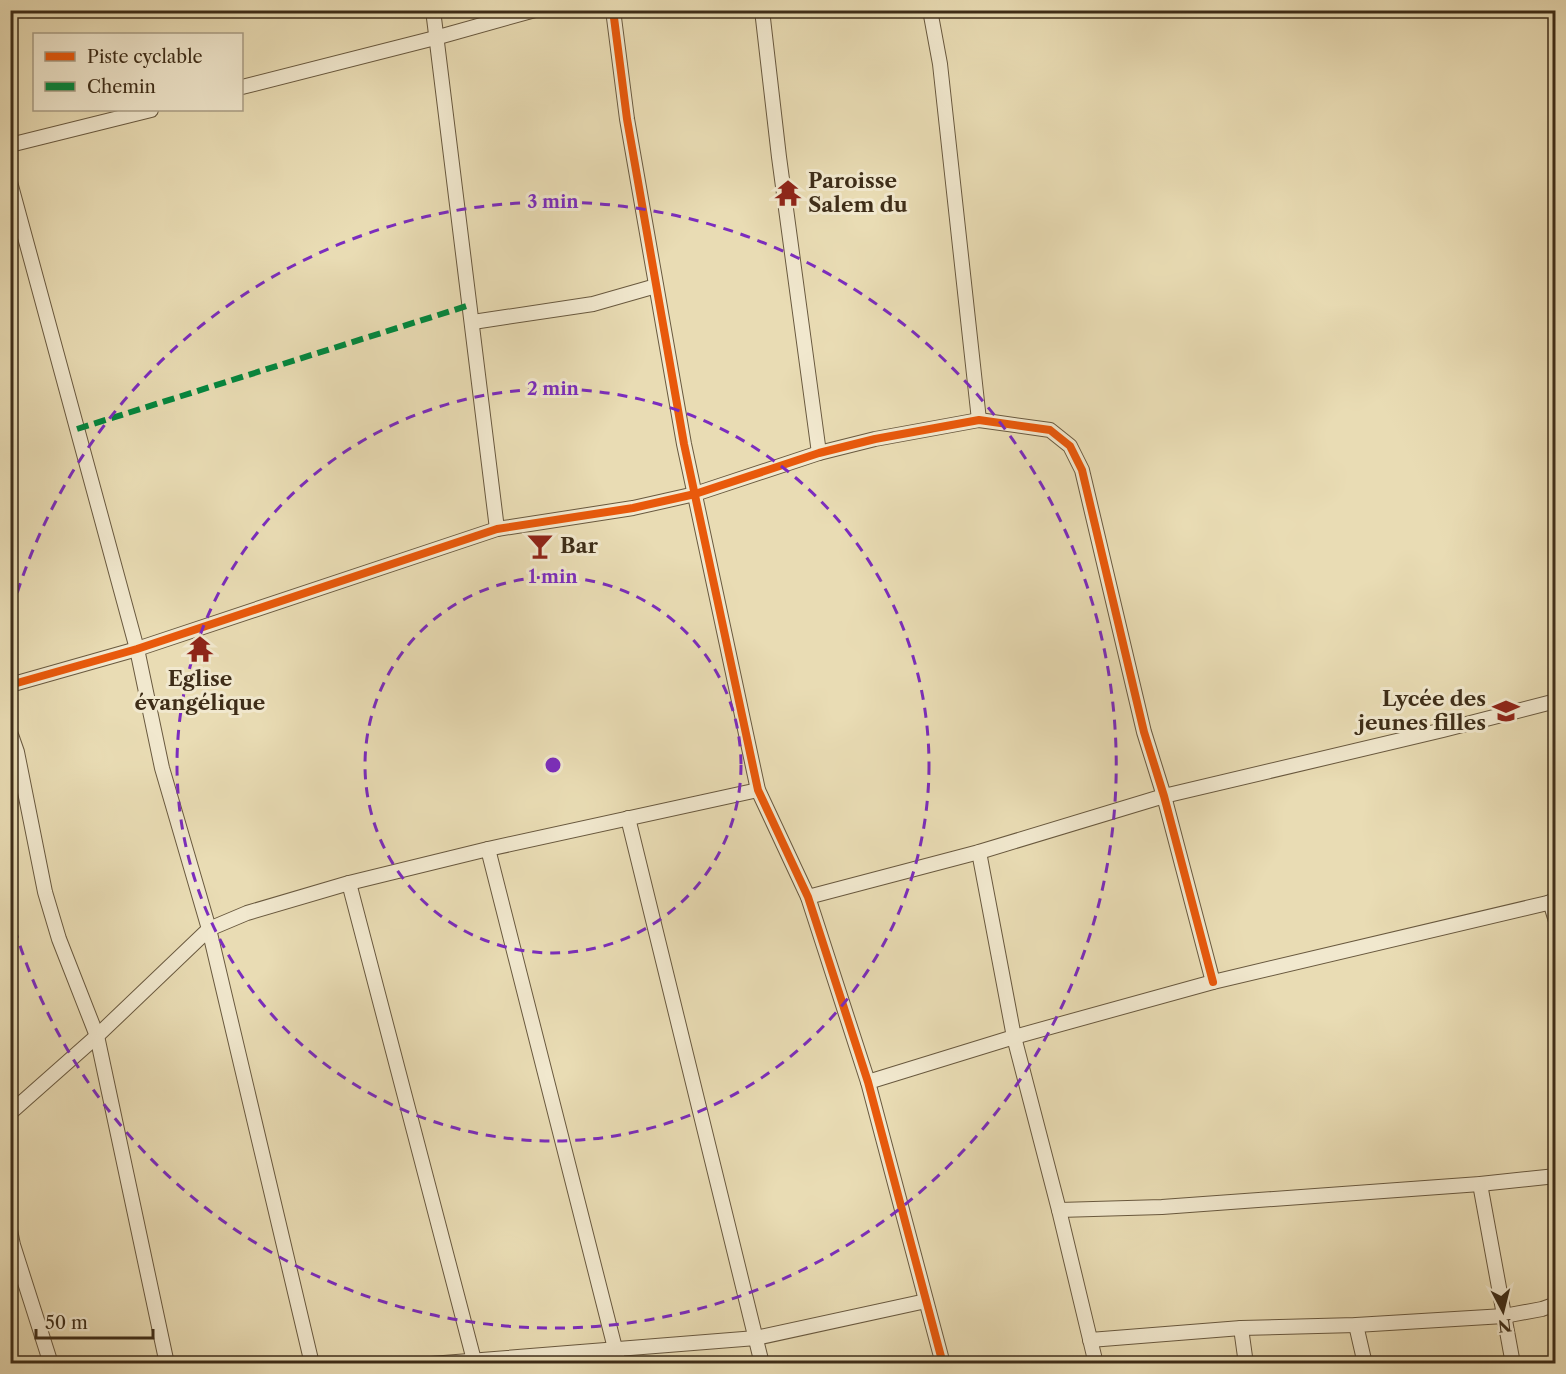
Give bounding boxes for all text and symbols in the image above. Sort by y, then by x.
legend [33,33,243,111]
text: Piste cyclable [87,46,203,68]
text: Chemin [87,76,156,98]
place label: Paroisse Salem du [808,168,908,217]
temple icon: Paroisse Salem du [773,178,803,208]
text: 3 min [527,191,579,213]
text: 2 min [527,378,580,400]
bar icon: Bar [525,531,555,561]
place label: Bar [560,533,599,558]
text: 1 min [528,566,578,588]
temple icon: Eglise évangélique [185,634,215,664]
place label: Eglise évangélique [135,666,265,715]
place label: Lycée des jeunes filles [1354,686,1486,735]
school or university icon: Lycée des jeunes filles [1491,696,1521,726]
centre of rings [543,755,563,775]
north arrow [1473,1281,1533,1341]
scale bar [36,1302,153,1340]
text: 50 m [45,1312,88,1334]
text: N [1497,1315,1513,1337]

